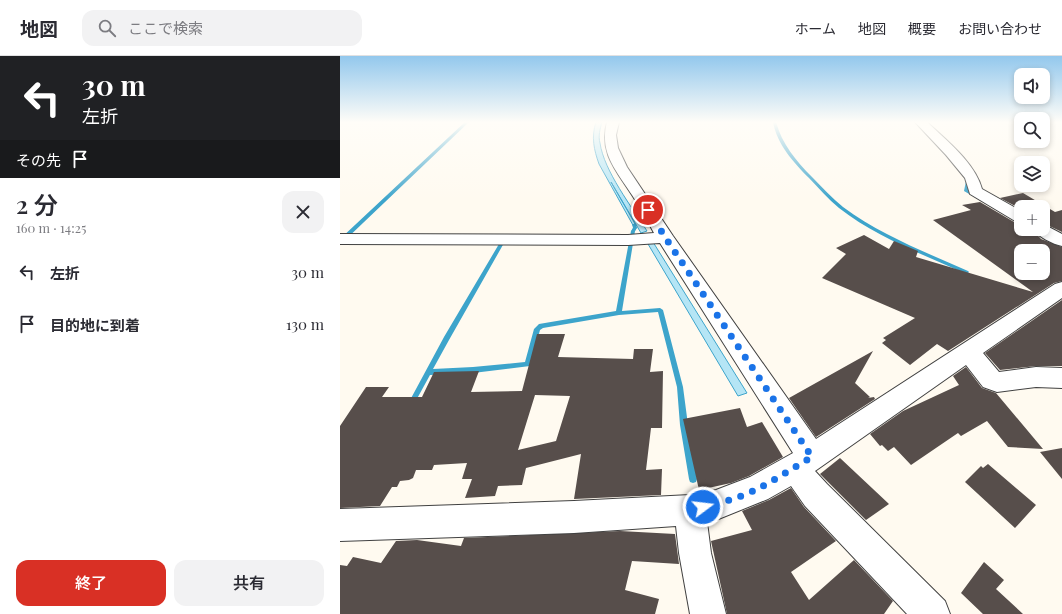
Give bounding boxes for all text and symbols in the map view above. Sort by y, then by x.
search box [82,10,362,46]
text: 地図 [20,15,58,41]
icon: search [96,17,118,39]
text: ここで検索 [128,18,203,38]
text: ホーム [794,19,836,38]
text: 地図 [858,19,886,38]
text: 概要 [908,19,936,38]
text: お問い合わせ [958,19,1042,38]
text: 30 m [82,66,146,103]
map controls [1014,68,1050,280]
button: sound [1014,68,1050,104]
icon: left [16,72,68,124]
text: 左折 [82,104,118,128]
button: search [1014,112,1050,148]
icon: arrive [69,148,91,170]
text: その先 [16,150,61,170]
button: layers [1014,156,1050,192]
text: 2 分 [16,188,58,220]
button: close [282,191,324,233]
pin [631,193,665,227]
icon: arrive [637,199,659,221]
button: + [1014,200,1050,236]
text: 160 m · 14:25 [16,219,86,236]
button: − [1014,244,1050,280]
icon: left [16,261,38,283]
text: 30 m [291,262,324,282]
text: 左折 [50,263,80,283]
icon: arrive [16,313,38,335]
text: 130 m [286,314,324,334]
text: 目的地に到着 [50,315,140,335]
position arrow [682,486,724,528]
button: 終了 [16,560,166,606]
button: 共有 [174,560,324,606]

